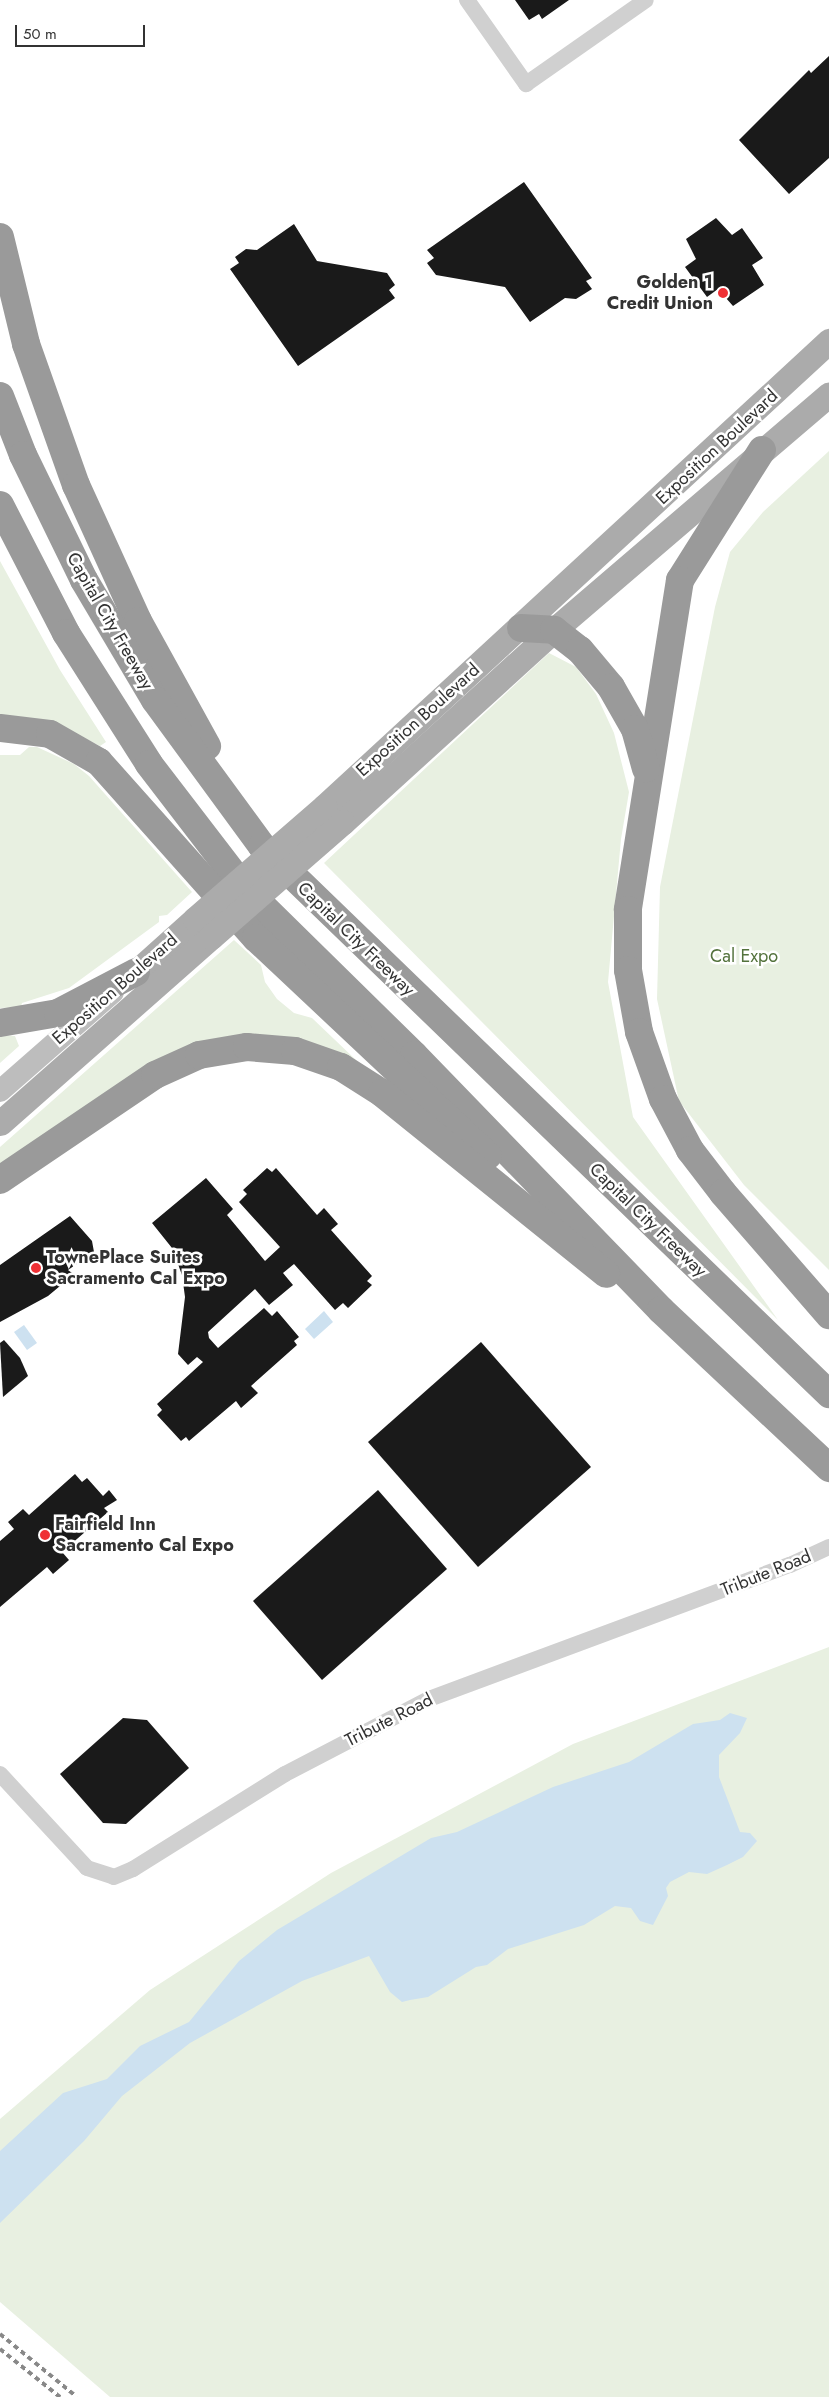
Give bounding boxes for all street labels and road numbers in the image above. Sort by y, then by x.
street label: Exposition Boulevard [652,385,782,509]
street label: Capital City Freeway [62,549,158,693]
street label: Exposition Boulevard [352,659,484,781]
street label: Capital City Freeway [293,878,419,1000]
street label: Exposition Boulevard [48,929,182,1049]
street label: Capital City Freeway [585,1159,711,1281]
street label: Tribute Road [718,1545,814,1601]
street label: Tribute Road [342,1689,436,1751]

